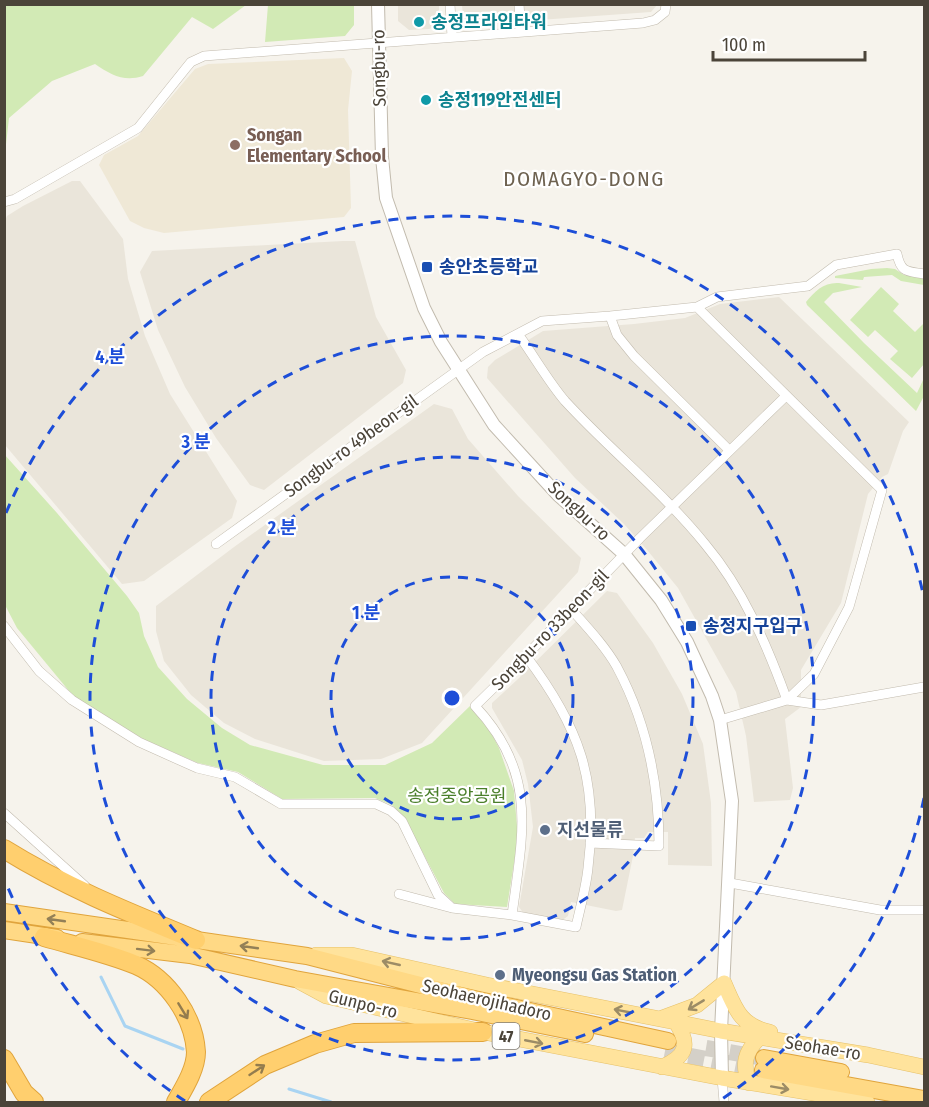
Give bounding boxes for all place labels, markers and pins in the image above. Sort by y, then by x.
place label: 송정프라임타워 [431,11,547,33]
marker: 송정프라임타워 [412,15,426,29]
place label: 송정119안전센터 [438,89,562,111]
marker: 송정119안전센터 [419,93,433,107]
place label: Songan Elementary School [247,124,386,167]
marker: Songan Elementary School [228,138,242,152]
place label: 송안초등학교 [439,256,538,278]
marker: 송안초등학교 [420,260,434,274]
place label: 송정지구입구 [703,615,802,637]
marker: 송정지구입구 [684,619,698,633]
centre of rings [442,688,462,708]
place label: 지선물류 [557,819,623,841]
marker: 지선물류 [538,823,552,837]
place label: Myeongsu Gas Station [512,964,677,986]
marker: Myeongsu Gas Station [493,968,507,982]

